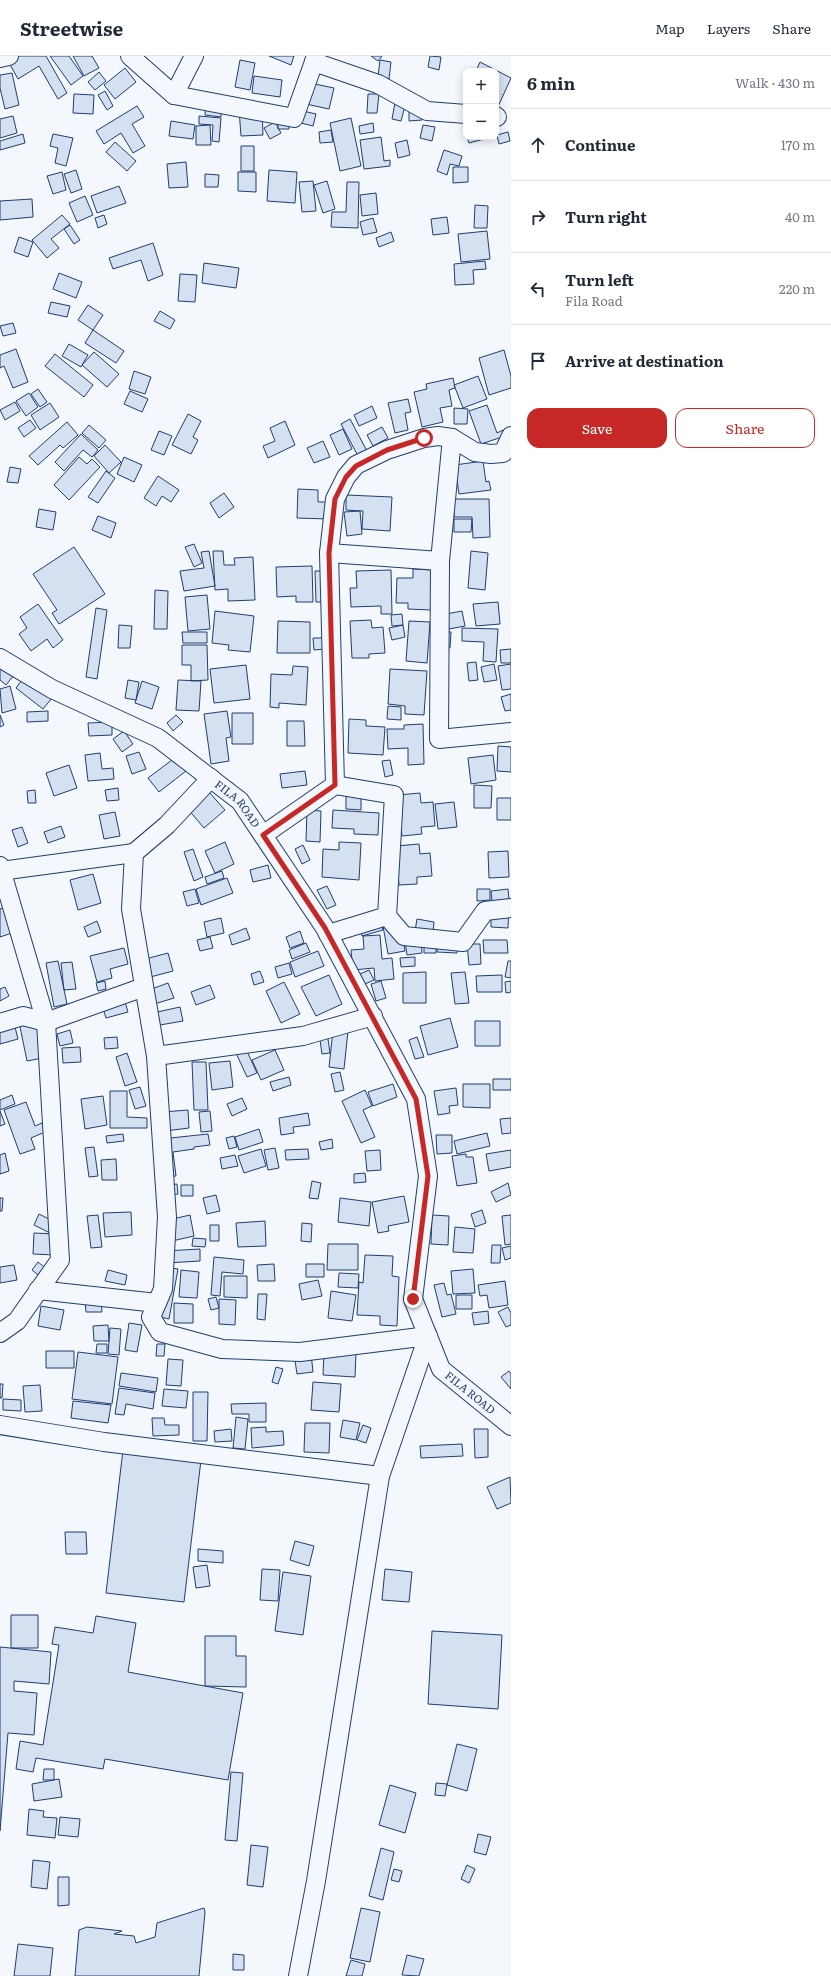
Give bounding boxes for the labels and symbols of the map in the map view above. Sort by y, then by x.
route start [415,429,433,447]
street label: FILA ROAD [212,776,264,830]
route end [404,1290,422,1308]
street label: FILA ROAD [442,1367,499,1417]

